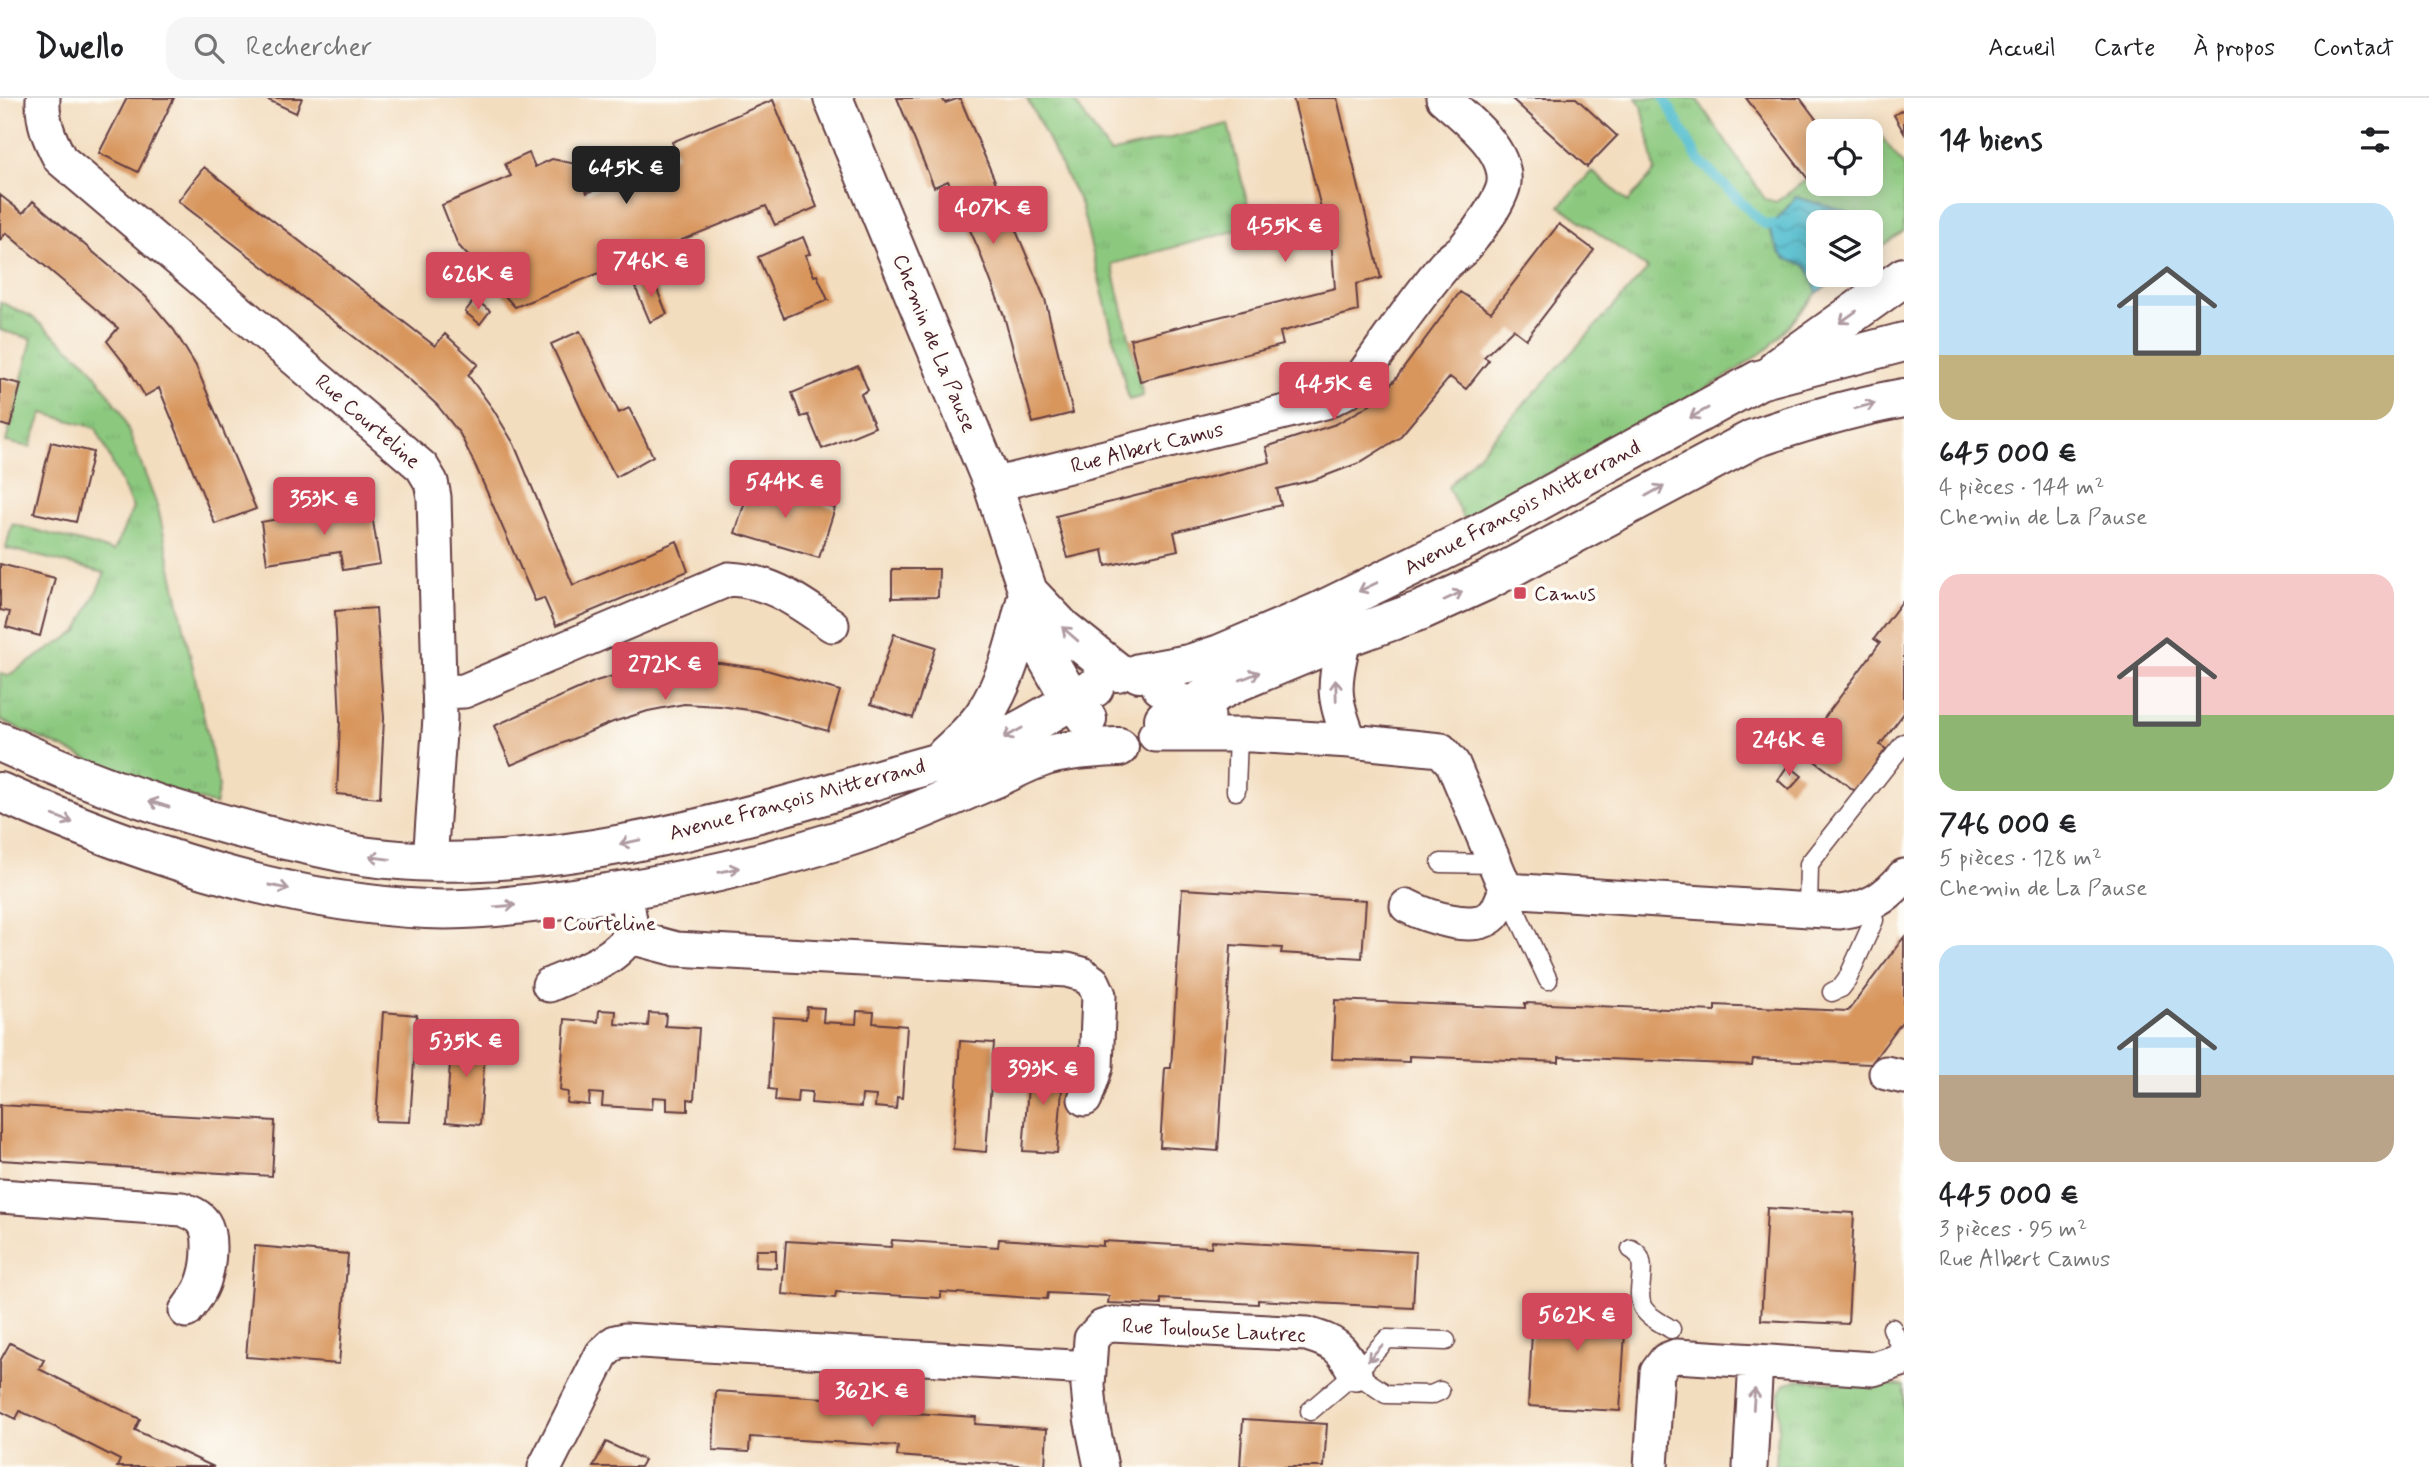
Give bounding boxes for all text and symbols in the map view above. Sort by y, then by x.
search box [166,17,656,80]
text: Dwello [35,26,124,70]
icon: search [190,29,228,67]
text: Rechercher [246,31,372,65]
text: Accueil [1988,33,2056,64]
text: Carte [2094,33,2155,64]
text: À propos [2193,33,2275,64]
text: Contact [2313,33,2394,64]
map controls [1806,119,1883,287]
button: locate [1806,119,1883,196]
text: 14 biens [1939,121,2043,160]
icon: filters [2356,121,2394,159]
pin: 645K € [569,146,683,206]
text: 645K € [588,154,664,184]
pin: 407K € [936,186,1050,246]
text: 407K € [955,194,1031,224]
pin: 455K € [1228,204,1342,264]
button: layers [1806,210,1883,287]
text: 455K € [1247,212,1323,242]
pin: 746K € [594,240,708,299]
text: 746K € [613,247,689,277]
icon: home [2104,248,2230,374]
street label: Chemin de La Pause [885,250,983,437]
pin: 626K € [421,252,535,312]
text: 626K € [442,260,514,290]
one-way arrow [1839,310,1858,324]
pin: 445K € [1277,362,1391,422]
street label: Rue Courteline [309,368,426,475]
text: 445K € [1295,370,1373,400]
one-way arrow [1853,398,1875,411]
one-way arrow [1689,407,1710,420]
street label: Rue Albert Camus [1068,415,1227,480]
street label: Avenue François Mitterrand [1399,434,1646,582]
text: 645 000 € [1939,434,2077,473]
pin: 544K € [728,460,842,520]
text: 544K € [746,468,824,498]
text: 4 pièces · 144 m² [1939,473,2104,503]
pin: 353K € [267,478,381,537]
one-way arrow [1644,484,1665,497]
text: 353K € [289,485,359,515]
text: Chemin de La Pause [1939,503,2147,533]
place label: Camus [1534,580,1596,608]
one-way arrow [1358,581,1379,595]
marker: Camus [1512,585,1528,601]
one-way arrow [1442,589,1463,602]
icon: home [2104,619,2230,745]
one-way arrow [1061,626,1079,642]
pin: 272K € [608,642,722,702]
text: 272K € [628,650,702,680]
one-way arrow [1239,669,1260,682]
one-way arrow [1329,679,1342,702]
pin: 246K € [1732,718,1846,778]
text: 246K € [1752,726,1826,756]
one-way arrow [1003,727,1024,740]
street label: Avenue François Mitterrand [666,752,928,848]
one-way arrow [148,797,170,810]
text: 746 000 € [1939,805,2077,844]
one-way arrow [51,814,73,827]
one-way arrow [619,835,642,849]
text: 5 pièces · 128 m² [1939,844,2102,874]
one-way arrow [369,851,391,864]
one-way arrow [717,863,740,876]
text: Chemin de La Pause [1939,874,2147,904]
one-way arrow [267,881,290,895]
one-way arrow [493,899,516,912]
place label: Courteline [563,910,656,938]
marker: Courteline [541,915,557,931]
icon: home [2104,990,2230,1116]
pin: 535K € [409,1020,523,1079]
text: 535K € [429,1027,503,1057]
pin: 393K € [986,1048,1100,1107]
text: 393K € [1007,1055,1079,1085]
text: 445 000 € [1939,1176,2079,1215]
text: 3 pièces · 95 m² [1939,1215,2087,1245]
text: Rue Albert Camus [1939,1245,2110,1275]
pin: 562K € [1520,1294,1634,1353]
text: 562K € [1538,1301,1616,1331]
street label: Rue Toulouse Lautrec [1121,1312,1307,1350]
one-way arrow [1366,1344,1383,1361]
pin: 362K € [815,1370,929,1429]
text: 362K € [835,1377,909,1407]
one-way arrow [1748,1388,1761,1411]

